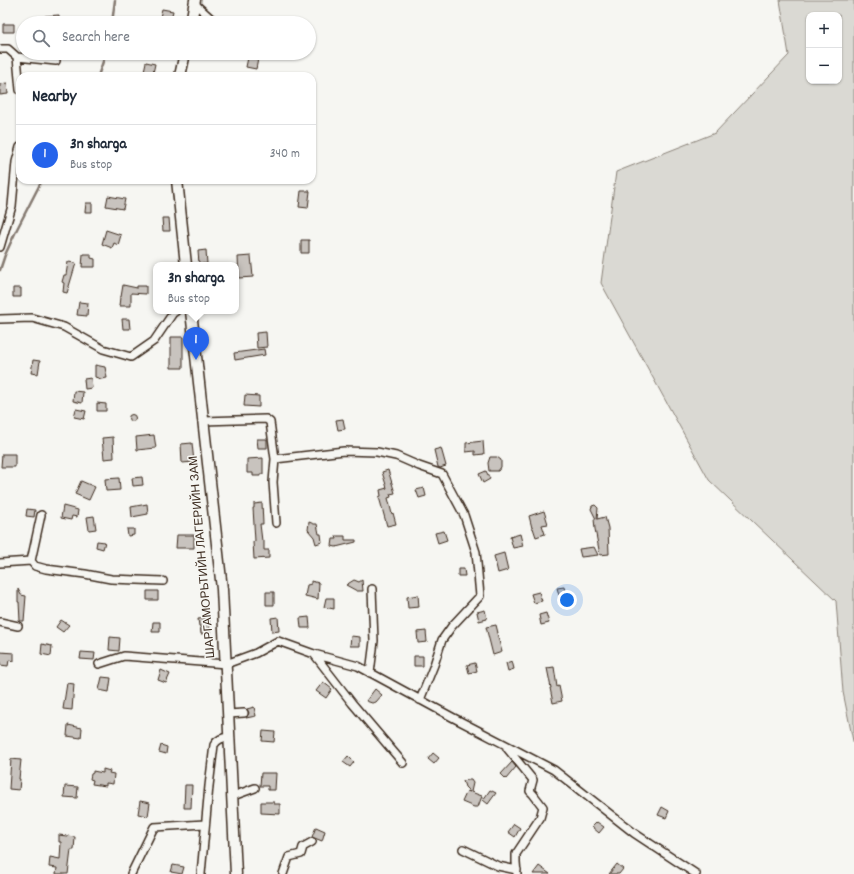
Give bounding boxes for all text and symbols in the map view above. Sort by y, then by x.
map controls [806,12,842,84]
button: + [806,12,842,48]
search box [16,16,316,60]
icon: search [30,27,52,49]
text: Search here [62,27,130,49]
button: − [806,48,842,84]
text: Nearby [32,86,76,110]
text: 3n sharga [70,134,126,156]
text: 1 [44,145,46,164]
text: 340 m [270,145,300,164]
text: Bus stop [70,156,112,175]
popup [153,262,239,314]
text: 3n sharga [168,268,224,290]
text: Bus stop [168,290,210,309]
pin: 1 [183,327,209,360]
street label: ШАРГАМОРЬТИЙН ЛАГЕРИЙН ЗАМ [185,455,220,659]
your location [557,590,577,610]

